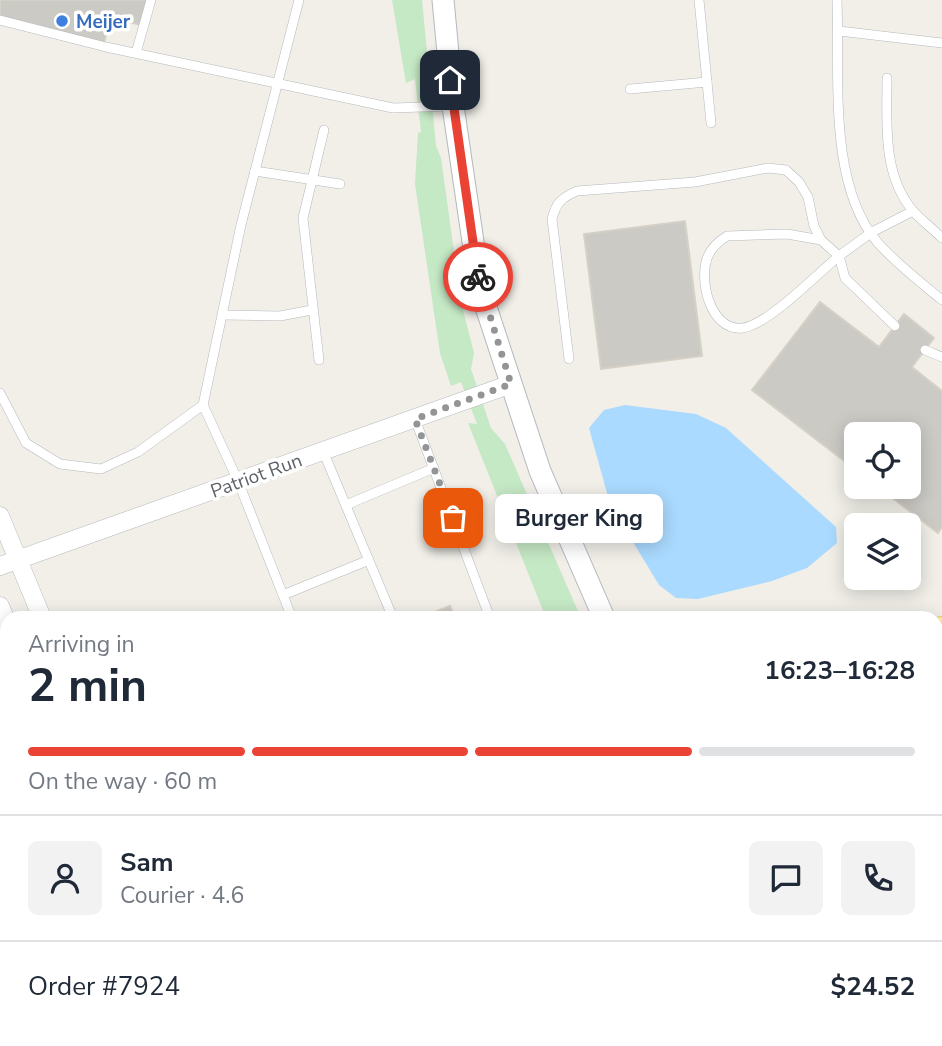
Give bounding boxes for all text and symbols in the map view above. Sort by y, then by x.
place label: Meijer [76,9,131,35]
marker: Meijer [54,13,70,29]
pin [420,50,480,110]
icon: home [431,61,469,99]
courier [443,242,513,312]
icon: bike [459,258,497,296]
map controls [844,422,921,590]
button: locate [844,422,921,499]
street label: Patriot Run [207,447,306,505]
pin [423,488,483,548]
callout: Burger King [495,494,663,542]
icon: bag [434,499,472,537]
text: Burger King [515,503,643,534]
button: layers [844,513,921,590]
text: Arriving in [28,629,135,660]
text: 16:23–16:28 [764,653,915,688]
text: 2 min [28,654,147,717]
text: On the way · 60 m [28,766,217,797]
button: person [28,841,102,915]
button: chat [749,841,823,915]
button: phone [841,841,915,915]
text: Sam [120,845,173,880]
text: Courier · 4.6 [120,880,244,911]
text: Order #7924 [28,969,180,1004]
text: $24.52 [831,969,915,1004]

